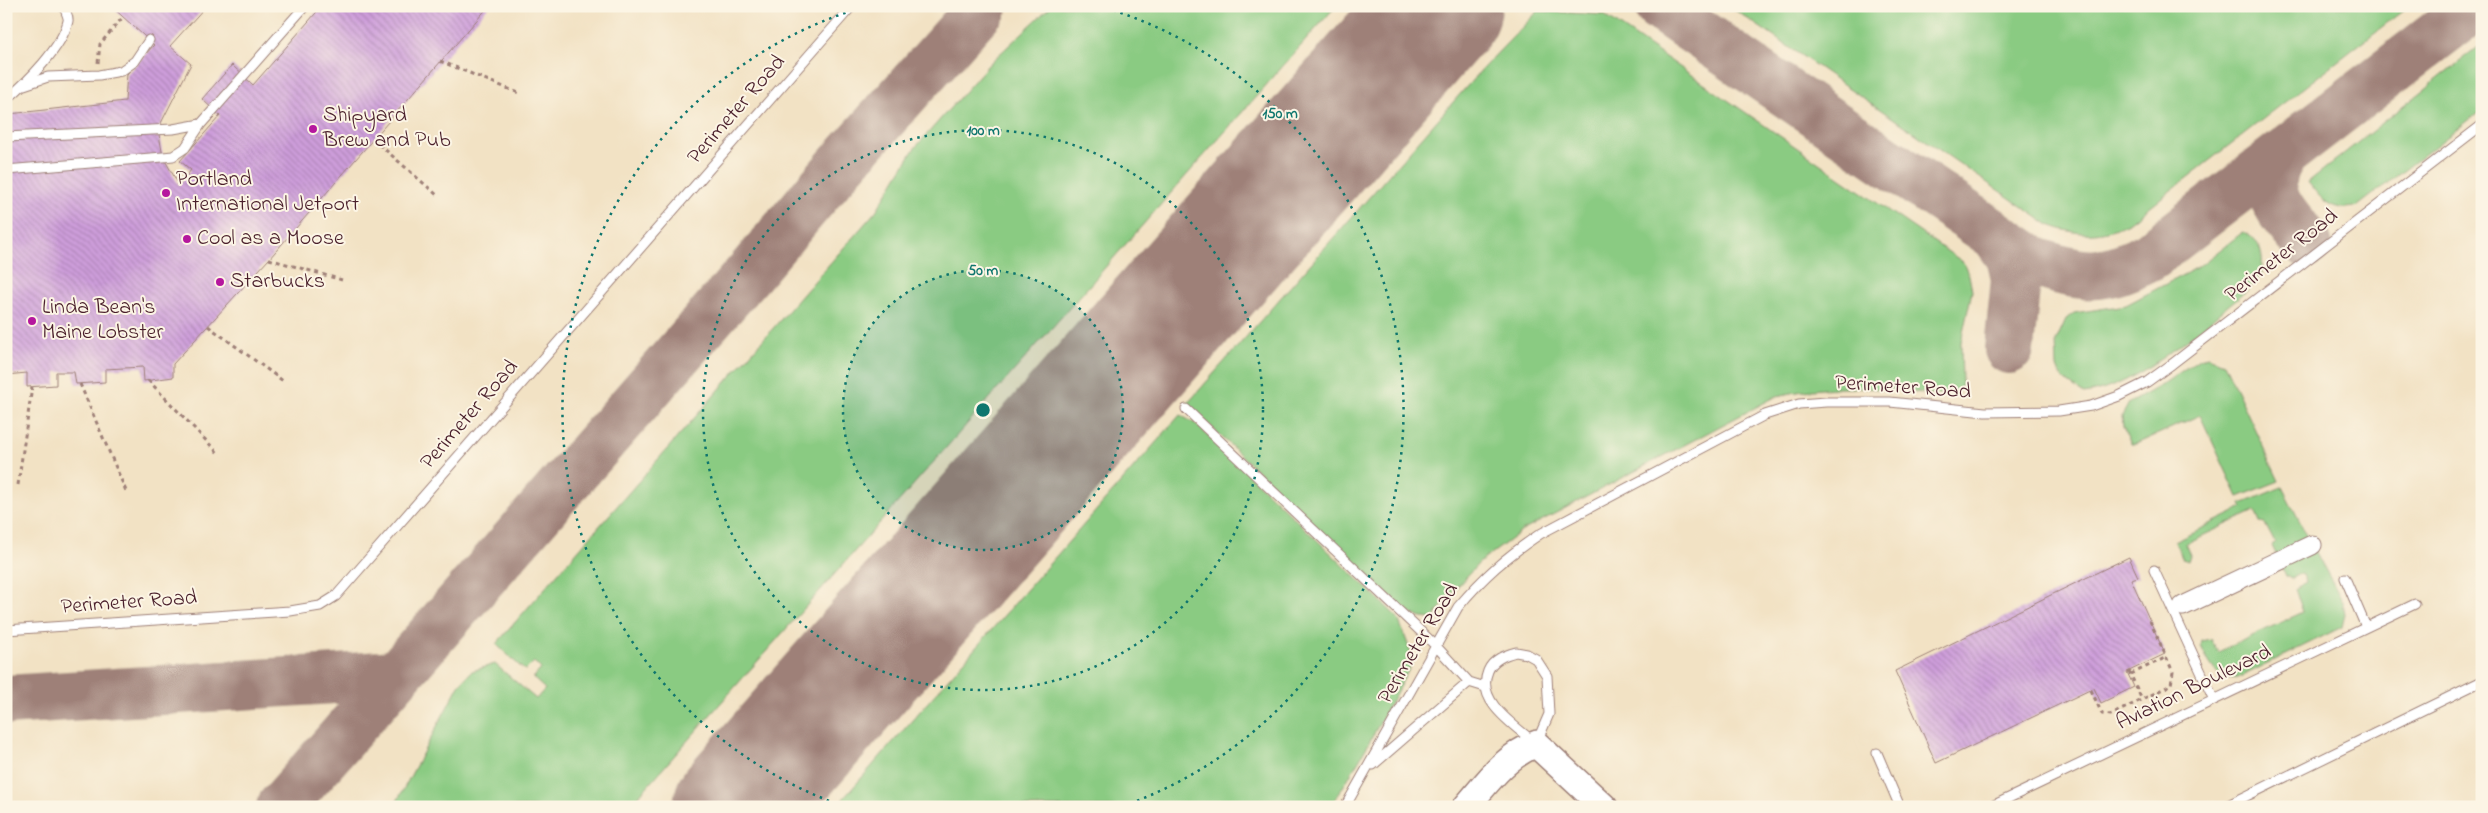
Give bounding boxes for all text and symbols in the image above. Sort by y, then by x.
street label: Perimeter Road [680,48,794,172]
place label: Shipyard Brew and Pub [322,100,451,157]
text: 150 m [1262,103,1298,125]
text: 100 m [966,120,1000,142]
marker: Shipyard Brew and Pub [307,123,319,135]
place label: Portland International Jetport [176,164,360,221]
marker: Portland International Jetport [160,187,172,199]
street label: Perimeter Road [2218,201,2346,311]
place label: Cool as a Moose [197,223,344,255]
marker: Cool as a Moose [181,233,193,245]
text: 50 m [968,260,999,282]
place label: Starbucks [230,266,325,298]
marker: Starbucks [214,276,226,288]
place label: Linda Bean's Maine Lobster [42,292,163,349]
marker: Linda Bean's Maine Lobster [26,315,38,327]
street label: Perimeter Road [413,353,527,477]
street label: Perimeter Road [1834,367,1972,409]
centre of rings [974,401,992,419]
street label: Perimeter Road [1370,577,1468,711]
street label: Perimeter Road [60,582,198,624]
street label: Aviation Boulevard [2111,637,2277,739]

